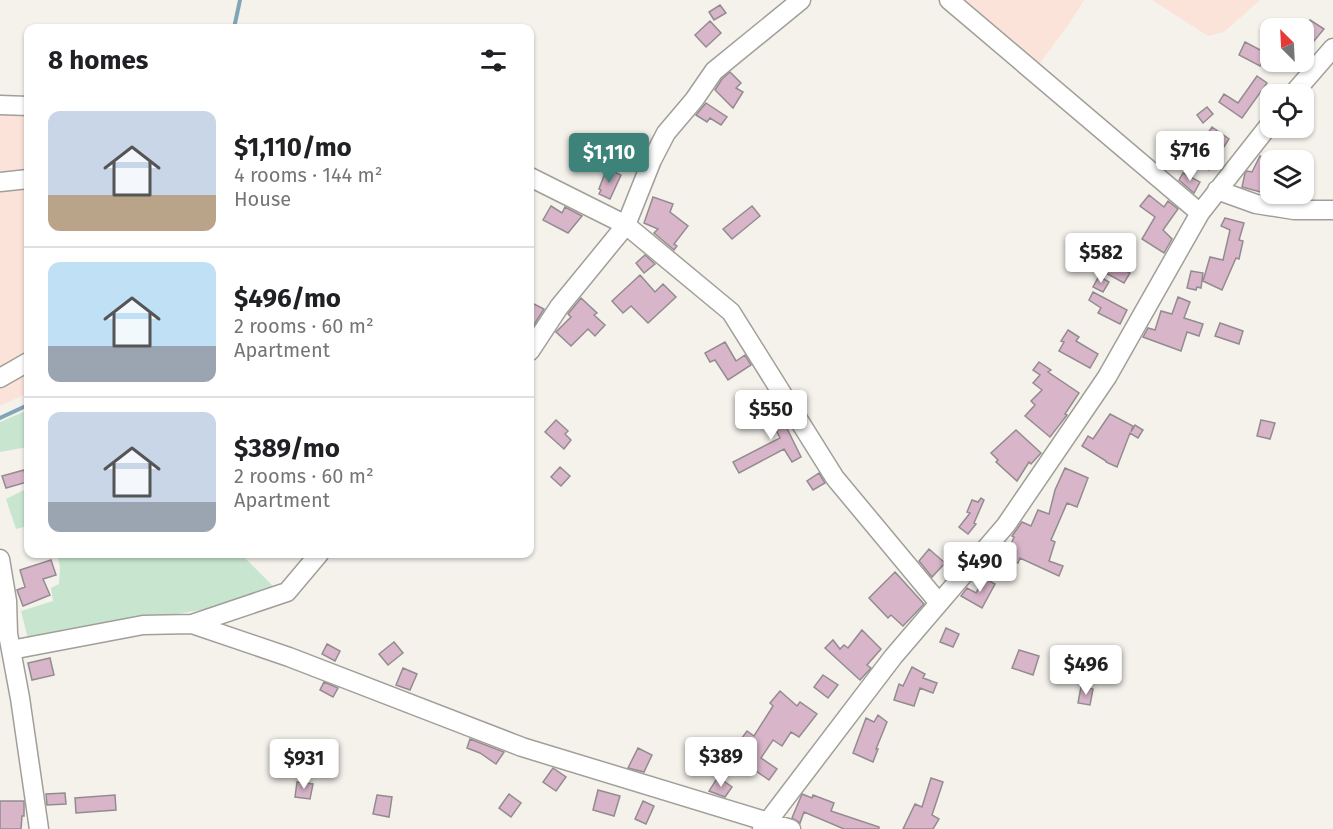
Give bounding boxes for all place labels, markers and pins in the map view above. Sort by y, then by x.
pin: $716 [1154,131,1226,182]
pin: $1,110 [560,133,658,184]
pin: $582 [1065,233,1137,284]
pin: $550 [735,390,807,441]
pin: $490 [944,542,1016,593]
pin: $496 [1050,645,1122,696]
pin: $389 [685,737,757,788]
pin: $931 [268,739,340,790]

